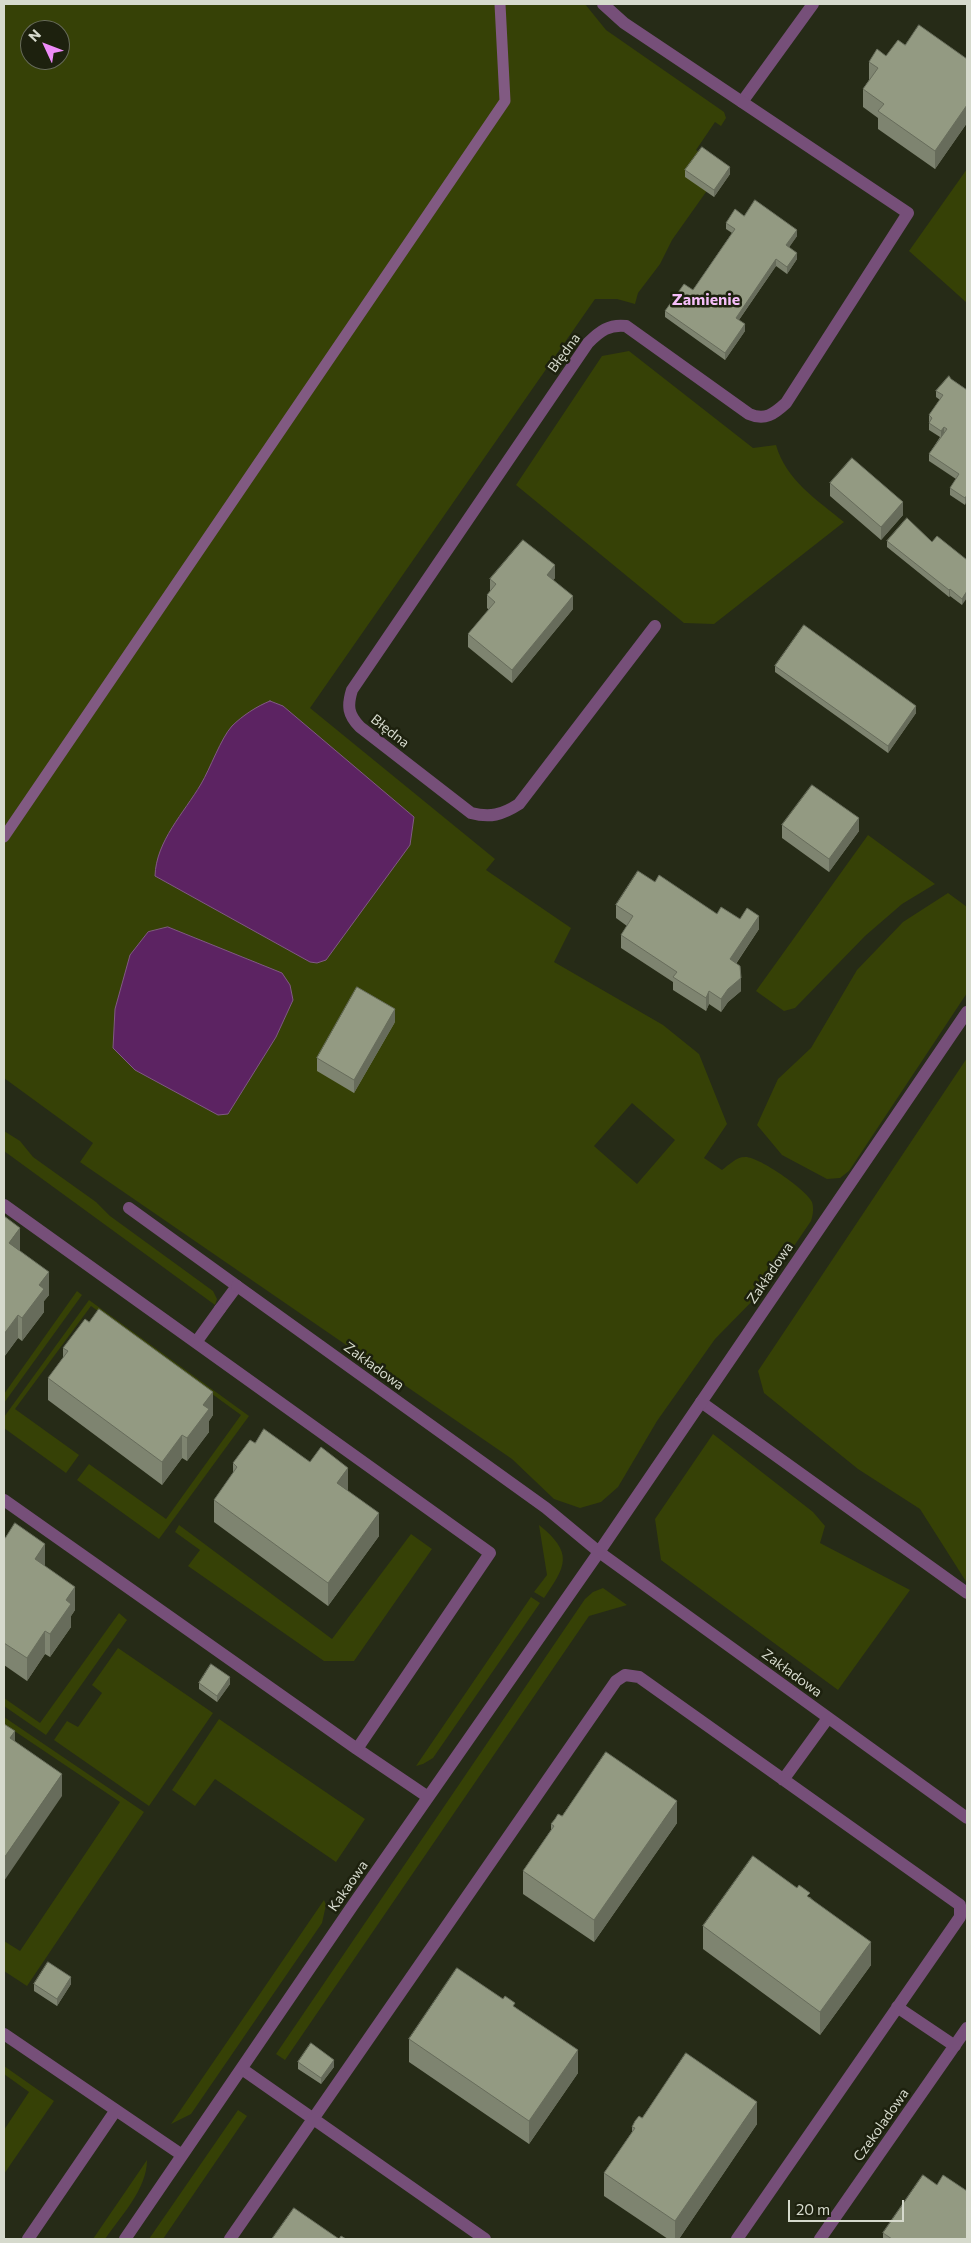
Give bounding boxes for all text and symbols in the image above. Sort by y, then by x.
north arrow [20,20,70,70]
text: N [25,25,44,45]
district label: Zamienie [672,290,740,310]
street label: Błędna [544,330,584,376]
street label: Błędna [367,711,413,751]
street label: Zakładowa [743,1239,797,1307]
street label: Zakładowa [341,1339,407,1393]
street label: Zakładowa [759,1646,825,1700]
street label: Kakaowa [324,1857,372,1915]
street label: Czekoladowa [850,2085,912,2165]
scale bar [791,2190,907,2222]
text: 20 m [796,2200,830,2218]

